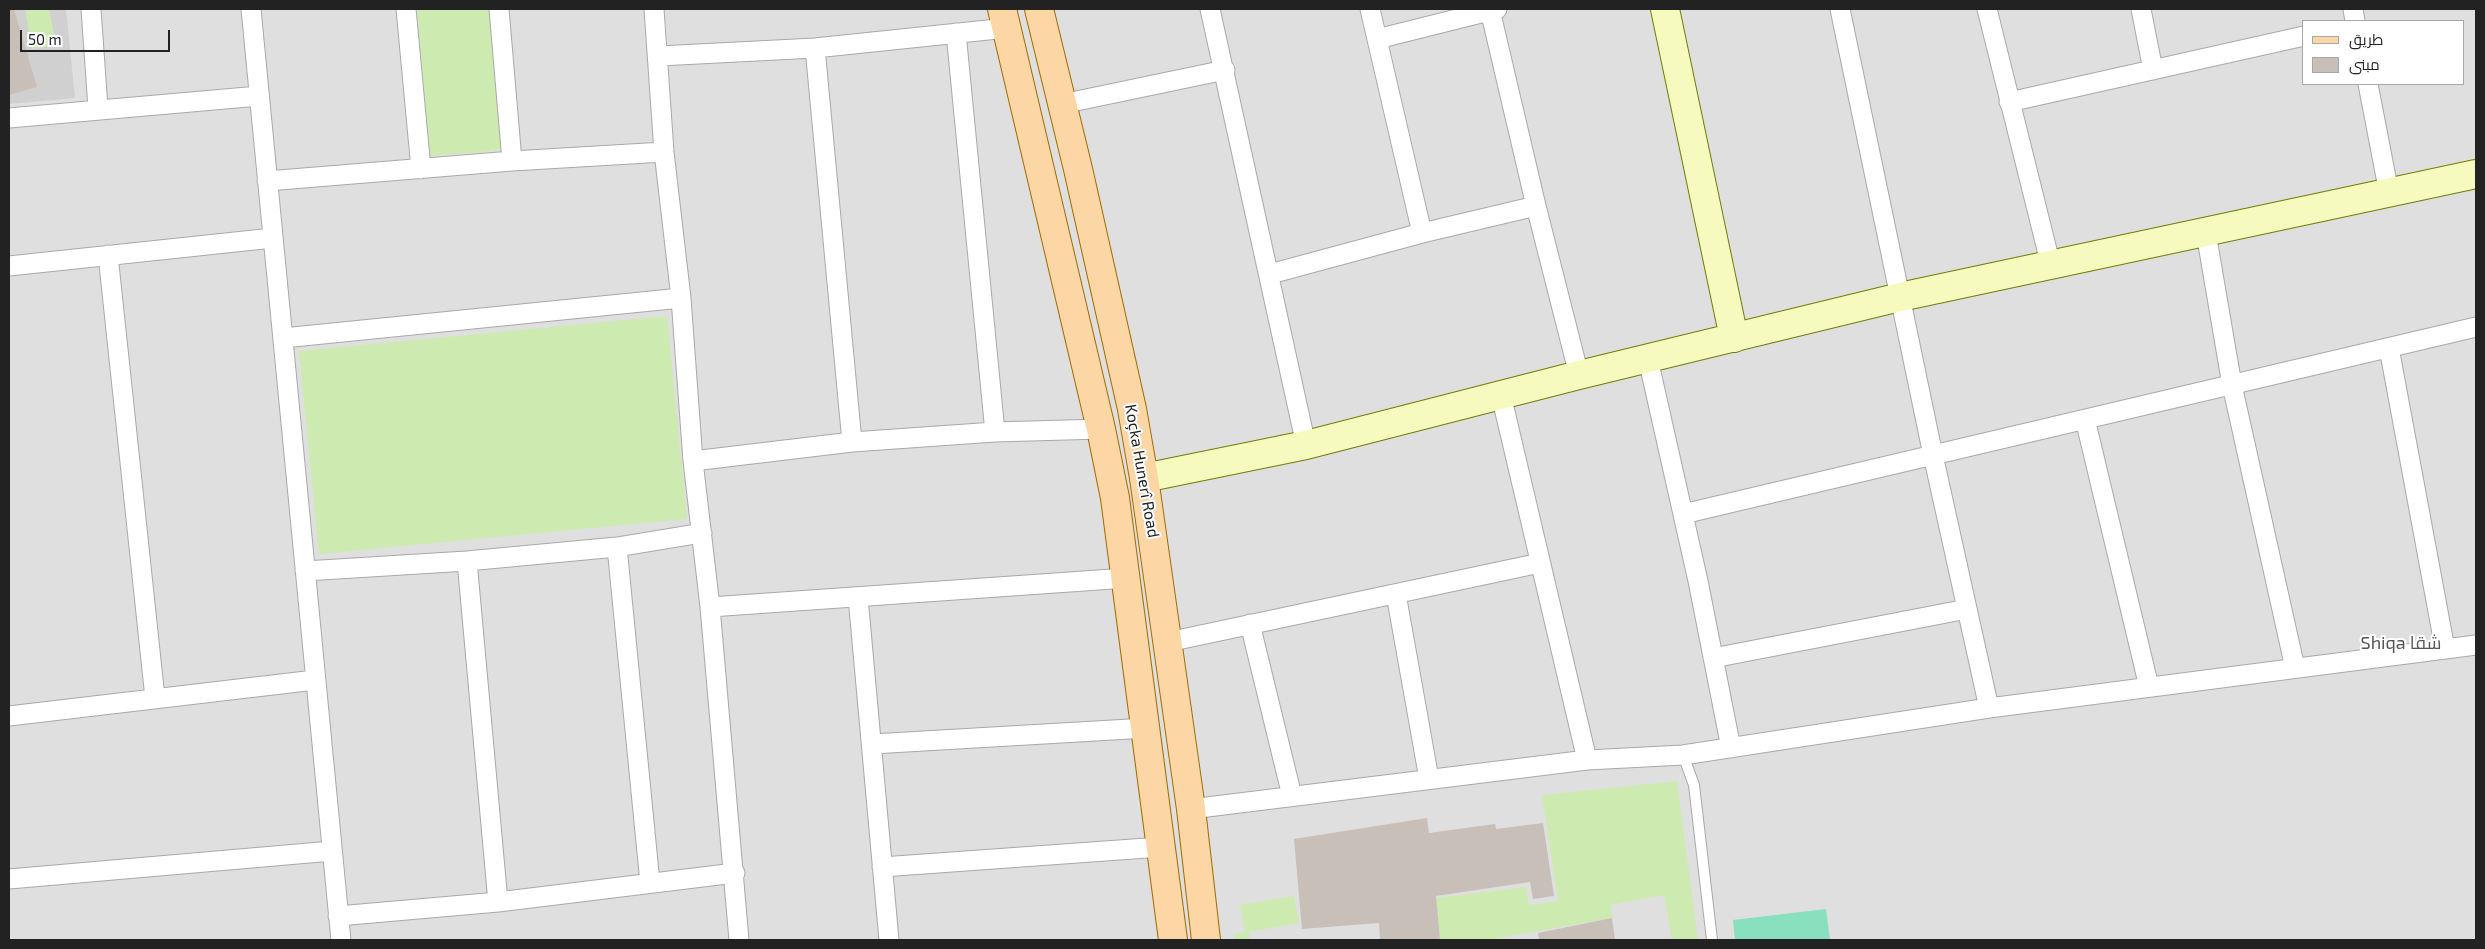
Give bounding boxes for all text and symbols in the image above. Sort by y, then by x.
scale bar [22,20,172,52]
legend [2302,20,2465,85]
text: 50 m [28,30,62,48]
text: طريق [2349,30,2383,48]
text: مبنى [2349,55,2380,73]
street label: Koçka Hunerî Road [1121,403,1163,539]
district label: Shiqa شقا [2361,632,2441,654]

